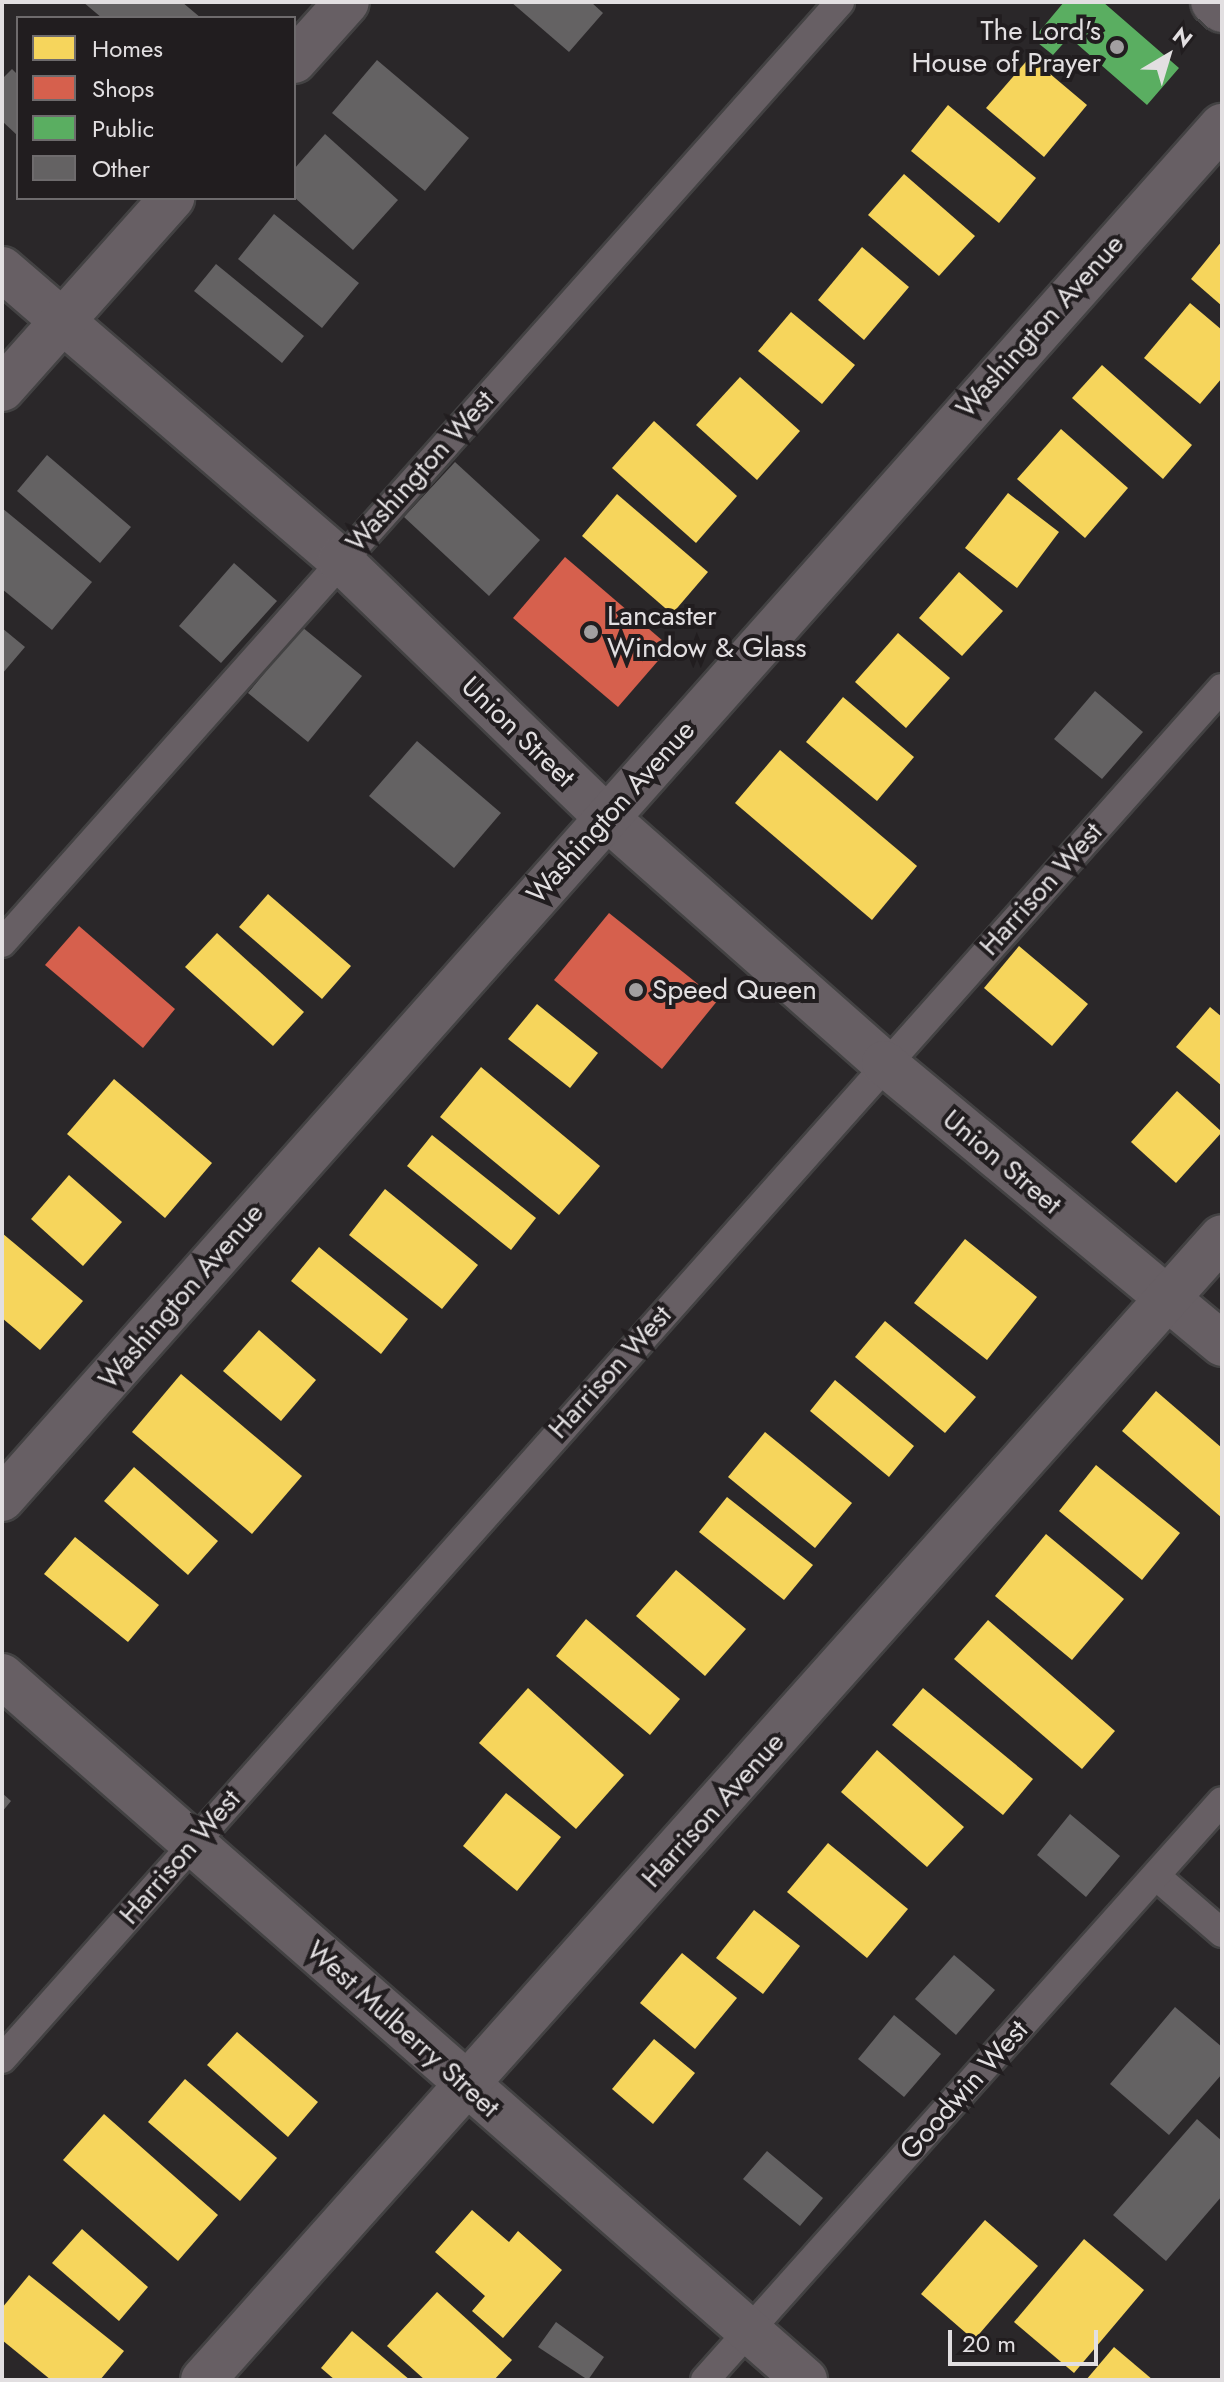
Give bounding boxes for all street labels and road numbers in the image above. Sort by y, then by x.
street label: Washington Avenue [949,228,1131,424]
street label: Washington West [339,383,501,559]
street label: Union Street [454,670,582,794]
street label: Washington Avenue [520,714,702,910]
street label: Harrison West [972,816,1110,962]
street label: Union Street [936,1103,1068,1221]
street label: Washington Avenue [91,1196,271,1396]
street label: Harrison West [541,1299,679,1445]
street label: Harrison Avenue [635,1726,791,1894]
street label: Harrison West [112,1783,248,1931]
street label: West Mulberry Street [300,1934,506,2124]
street label: Goodwin West [893,2014,1035,2166]

